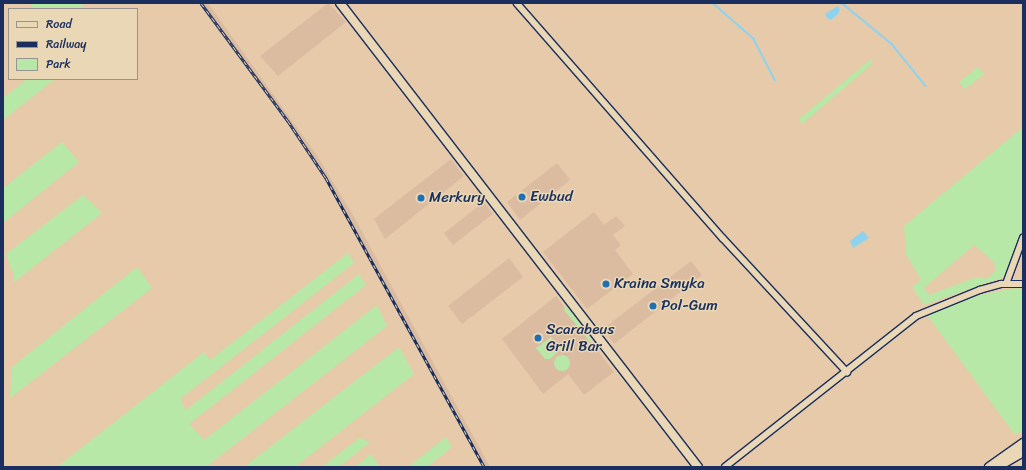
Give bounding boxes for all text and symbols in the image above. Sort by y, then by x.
legend [8,8,138,80]
text: Road [46,13,72,35]
text: Railway [46,33,87,55]
text: Park [46,53,71,75]
place label: Ewbud [530,188,573,206]
place label: Merkury [429,189,485,207]
marker: Ewbud [517,192,527,202]
marker: Merkury [416,193,426,203]
place label: Kraina Smyka [614,275,705,293]
marker: Kraina Smyka [601,279,611,289]
place label: Pol-Gum [661,297,718,315]
marker: Pol-Gum [648,301,658,311]
place label: Scarabeus Grill Bar [546,320,614,355]
marker: Scarabeus Grill Bar [533,333,543,343]

